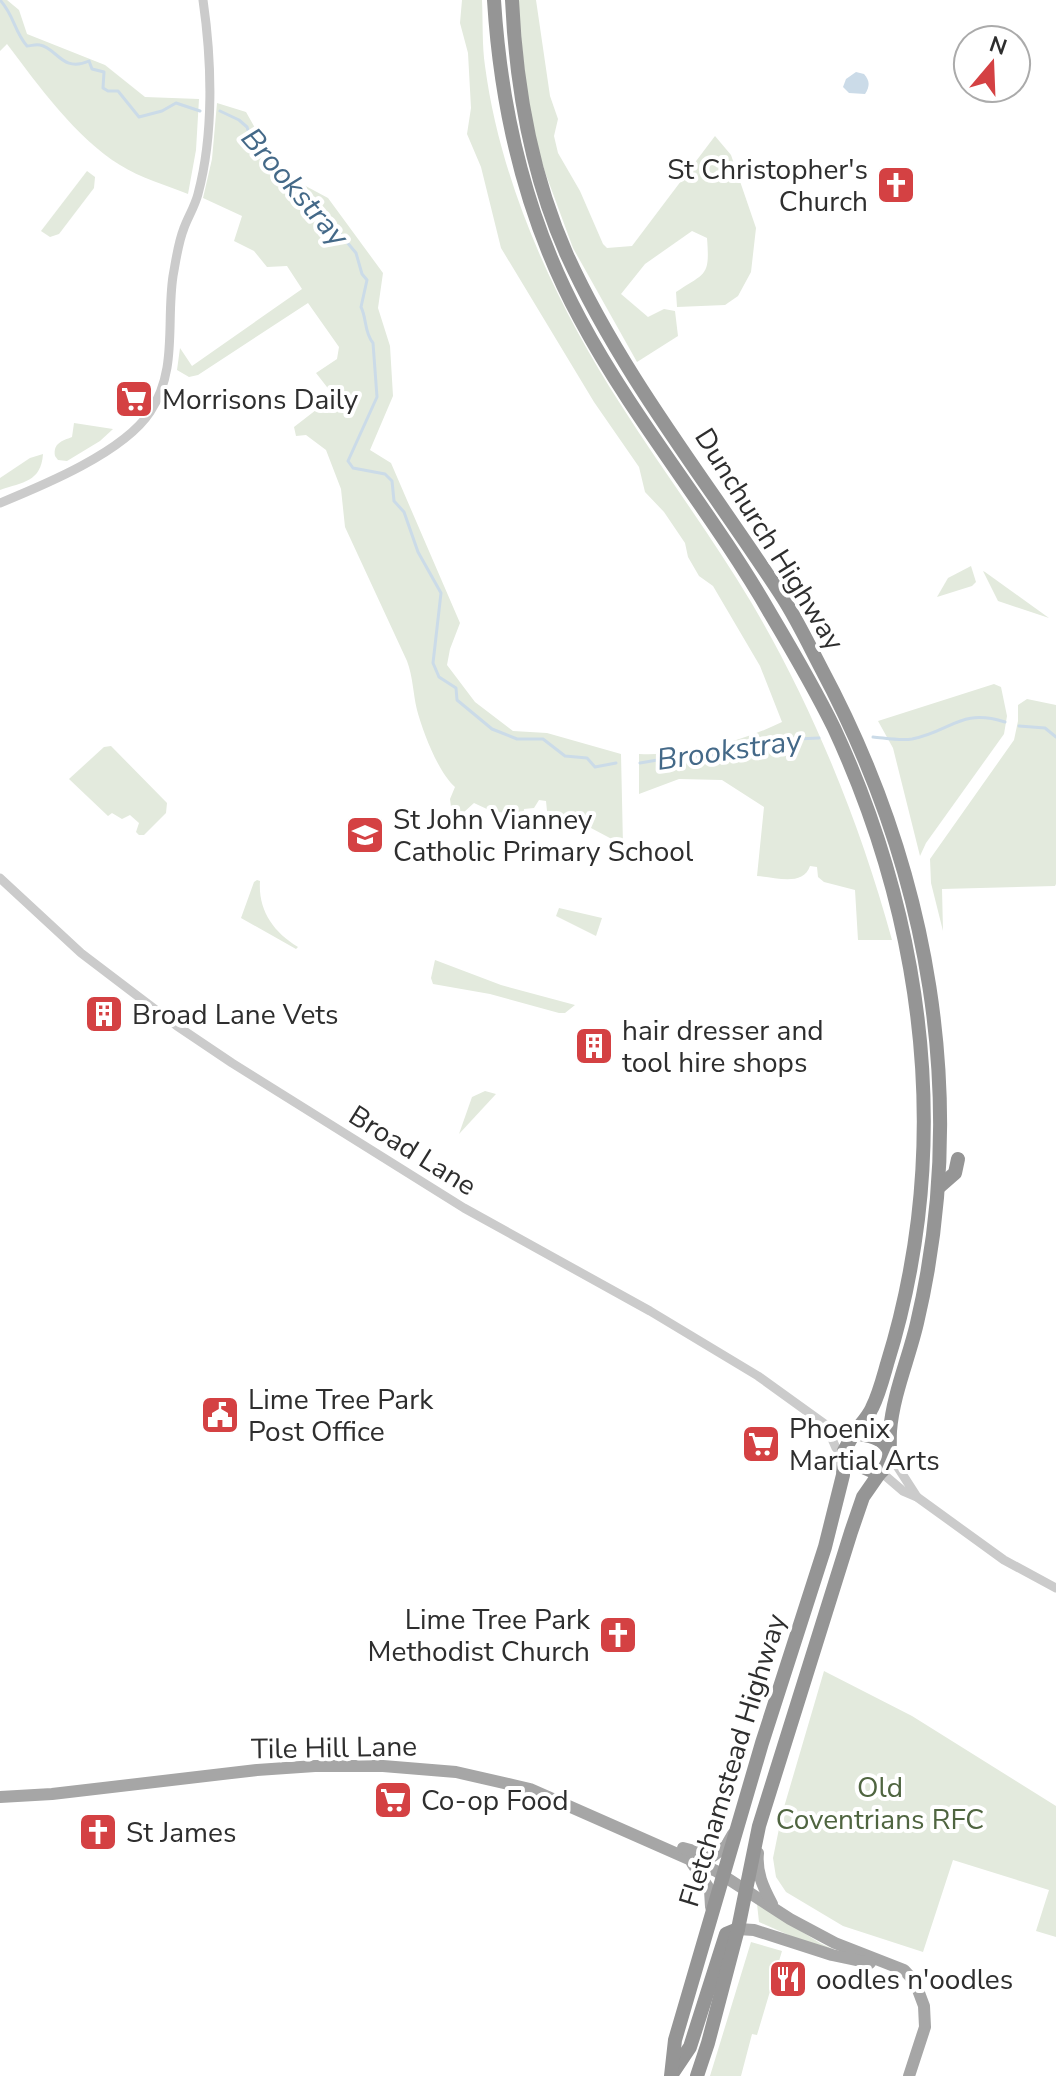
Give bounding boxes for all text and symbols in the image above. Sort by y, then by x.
north arrow [952,24,1032,104]
text: N [986,29,1011,63]
water label: Brookstray [231,119,359,257]
place label: St Christopher's Church [667,151,868,221]
church icon: St Christopher's Church [875,164,917,206]
supermarket icon: Morrisons Daily [113,378,155,420]
place label: Morrisons Daily [162,381,359,419]
street label: Dunchurch Highway [685,421,853,658]
water label: Brookstray [654,720,806,781]
place label: St John Vianney Catholic Primary School [393,801,694,871]
school or university icon: St John Vianney Catholic Primary School [344,814,386,856]
building icon: Broad Lane Vets [83,993,125,1035]
place label: Broad Lane Vets [132,996,339,1034]
place label: hair dresser and tool hire shops [622,1012,824,1082]
building icon: hair dresser and tool hire shops [573,1025,615,1067]
street label: Broad Lane [342,1097,483,1205]
place label: Lime Tree Park Post Office [248,1381,434,1451]
public building icon: Lime Tree Park Post Office [199,1394,241,1436]
place label: Phoenix Martial Arts [789,1410,940,1480]
supermarket icon: Phoenix Martial Arts [740,1423,782,1465]
place label: Lime Tree Park Methodist Church [368,1601,591,1671]
street label: Fletchamstead Highway [670,1609,796,1911]
church icon: Lime Tree Park Methodist Church [597,1614,639,1656]
street label: Tile Hill Lane [251,1728,417,1768]
park label: Old Coventrians RFC [776,1769,984,1839]
supermarket icon: Co-op Food [372,1779,414,1821]
place label: Co-op Food [421,1782,569,1820]
church icon: St James [77,1811,119,1853]
place label: St James [126,1814,236,1852]
restaurant icon: oodles n'oodles [767,1958,809,2000]
place label: oodles n'oodles [816,1961,1013,1999]

